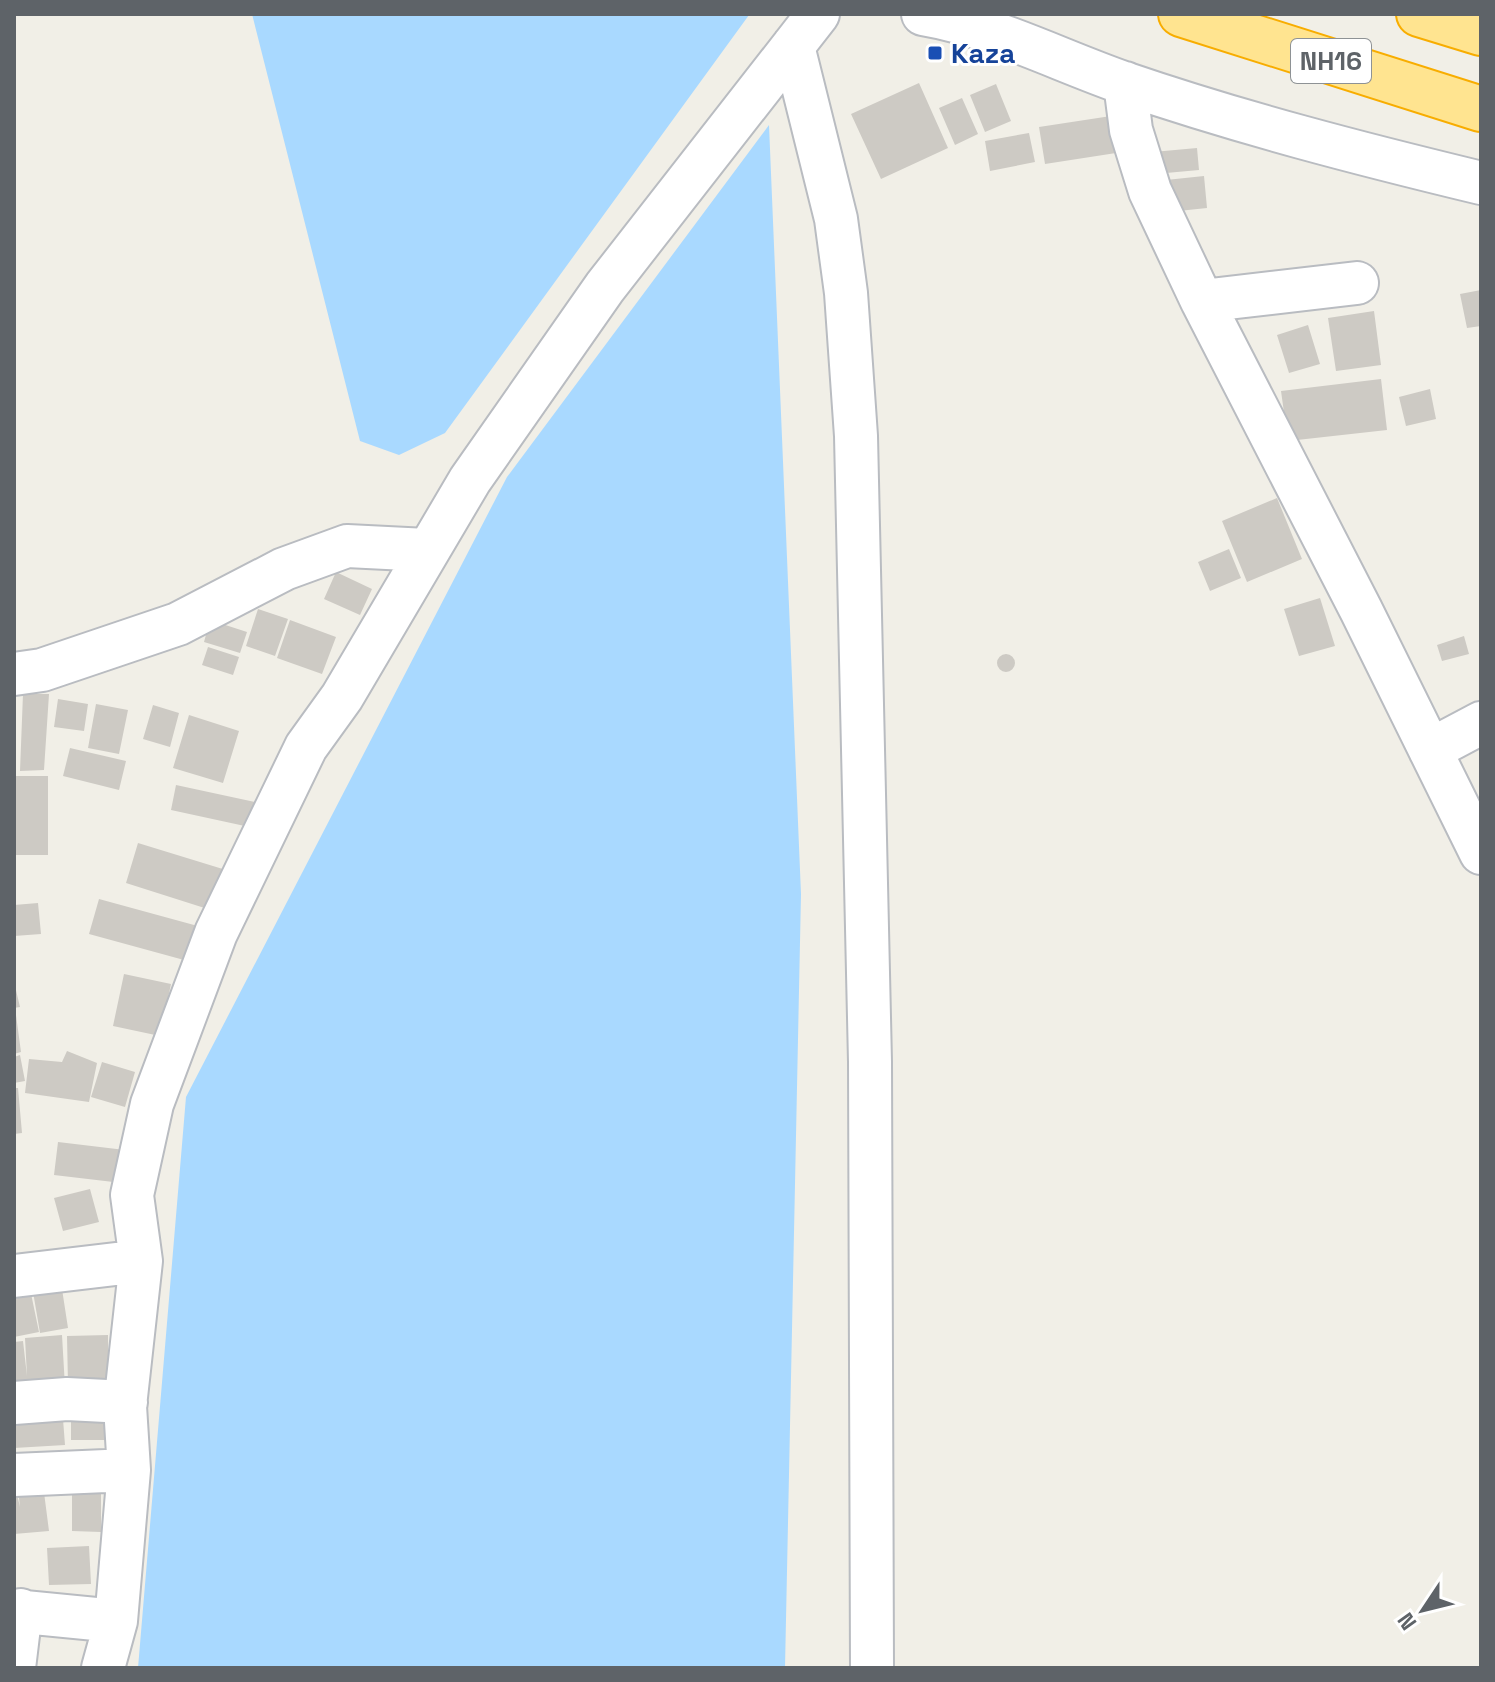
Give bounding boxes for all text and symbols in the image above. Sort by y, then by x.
place label: Kaza [951,35,1015,71]
road number: NH16 [1291,39,1371,83]
marker: Kaza [926,44,944,62]
north arrow [1383,1570,1463,1650]
text: N [1391,1607,1422,1636]

